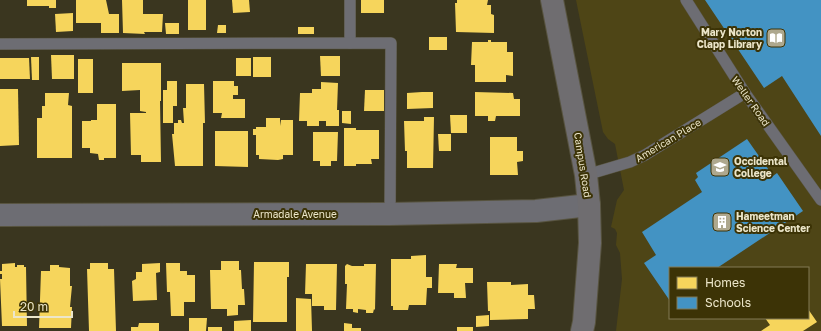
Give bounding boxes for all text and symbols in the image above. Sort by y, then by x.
place label: Mary Norton Clapp Library [697,26,762,50]
library icon: Mary Norton Clapp Library [765,27,787,49]
street label: Weller Road [729,74,773,128]
street label: American Place [633,116,703,164]
street label: Campus Road [572,132,594,198]
place label: Occidental College [734,155,788,179]
school or university icon: Occidental College [709,156,731,178]
street label: Armadale Avenue [253,208,337,220]
place label: Hameetman Science Center [736,210,810,234]
building icon: Hameetman Science Center [711,211,733,233]
legend [669,267,809,319]
text: Homes [705,275,745,290]
scale bar [14,293,72,319]
text: Schools [705,295,751,310]
text: 20 m [20,299,48,314]

